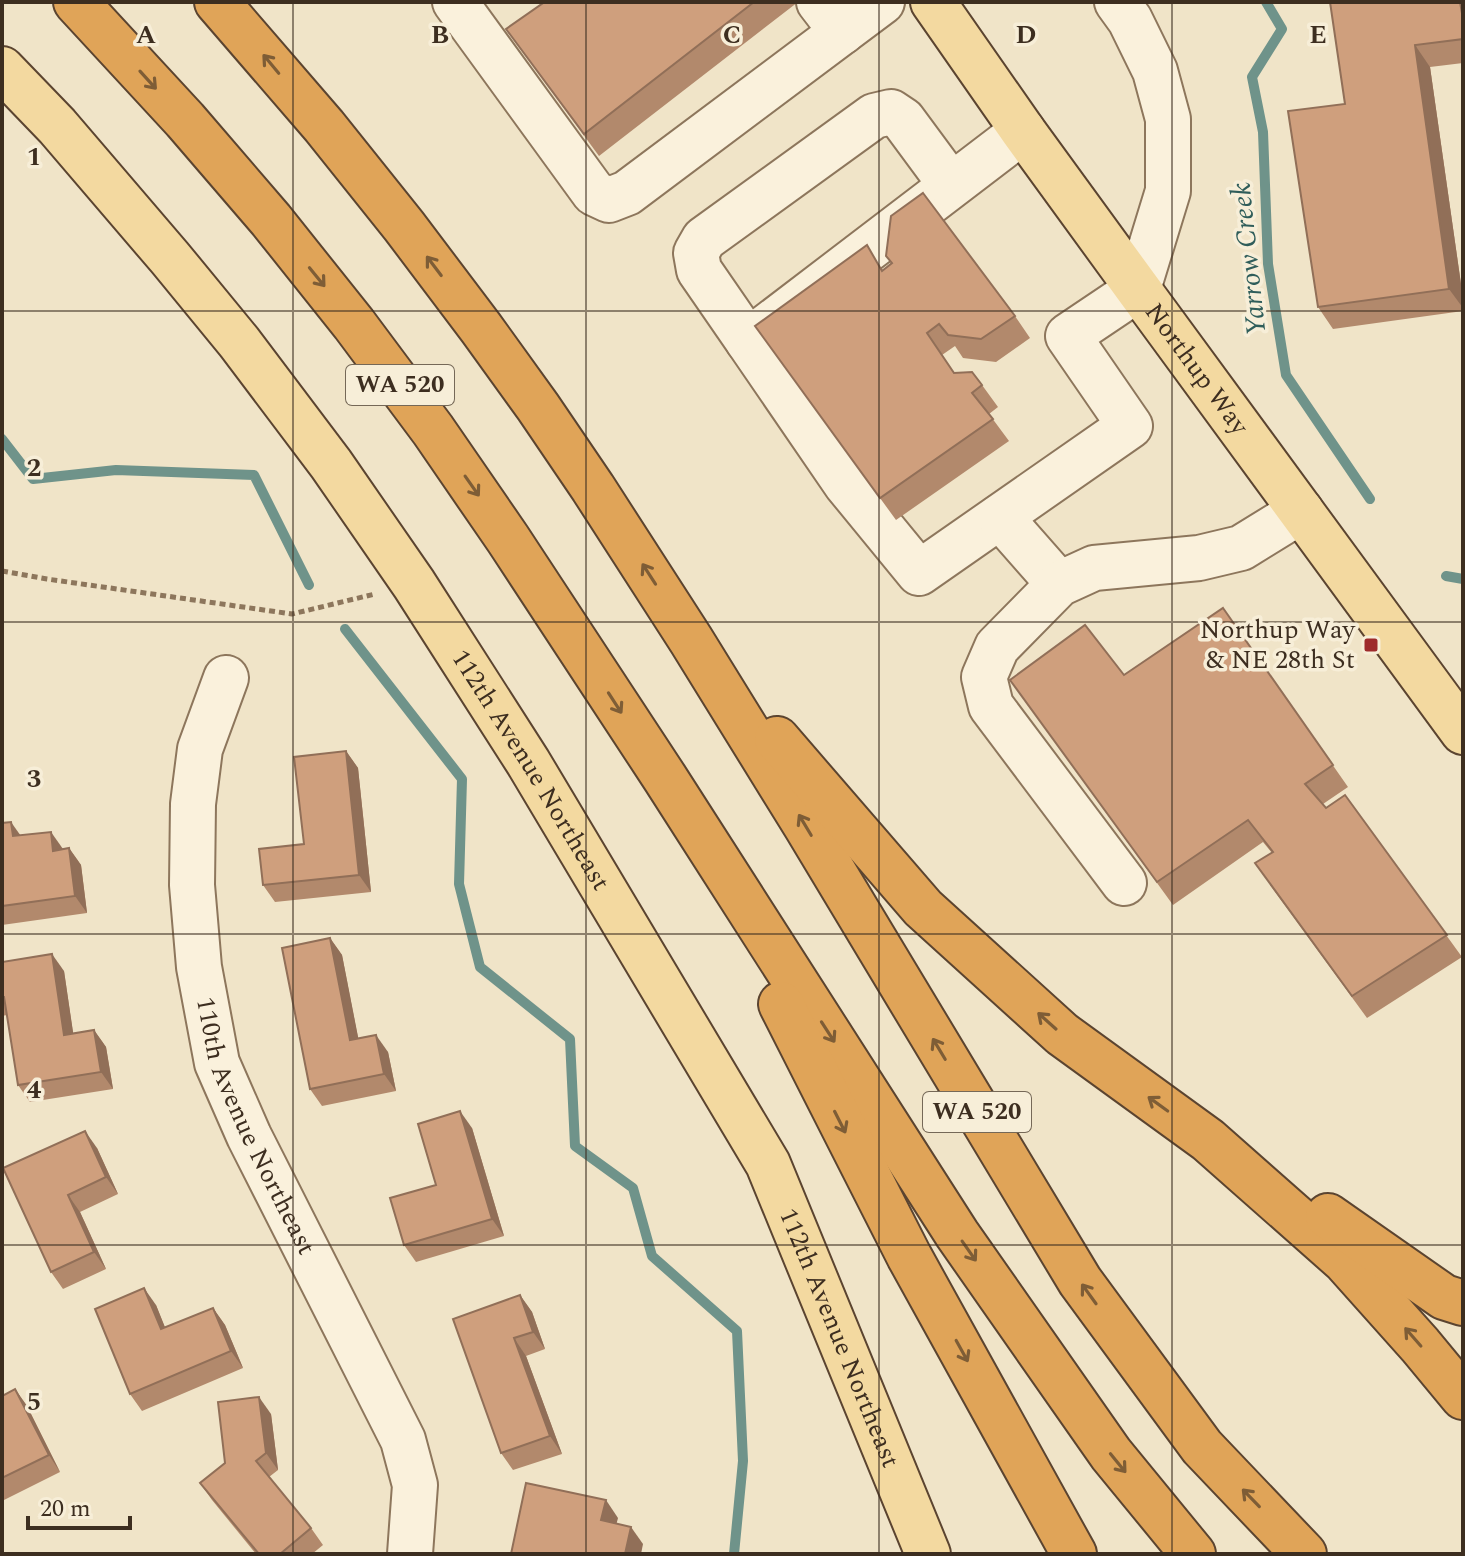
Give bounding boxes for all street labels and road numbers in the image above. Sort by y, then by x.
street label: Northup Way [1135,295,1260,445]
road number: WA 520 [346,365,454,405]
street label: 112th Avenue Northeast [441,641,621,898]
street label: 110th Avenue Northeast [185,994,326,1262]
road number: WA 520 [923,1092,1031,1132]
street label: 112th Avenue Northeast [768,1202,911,1474]

